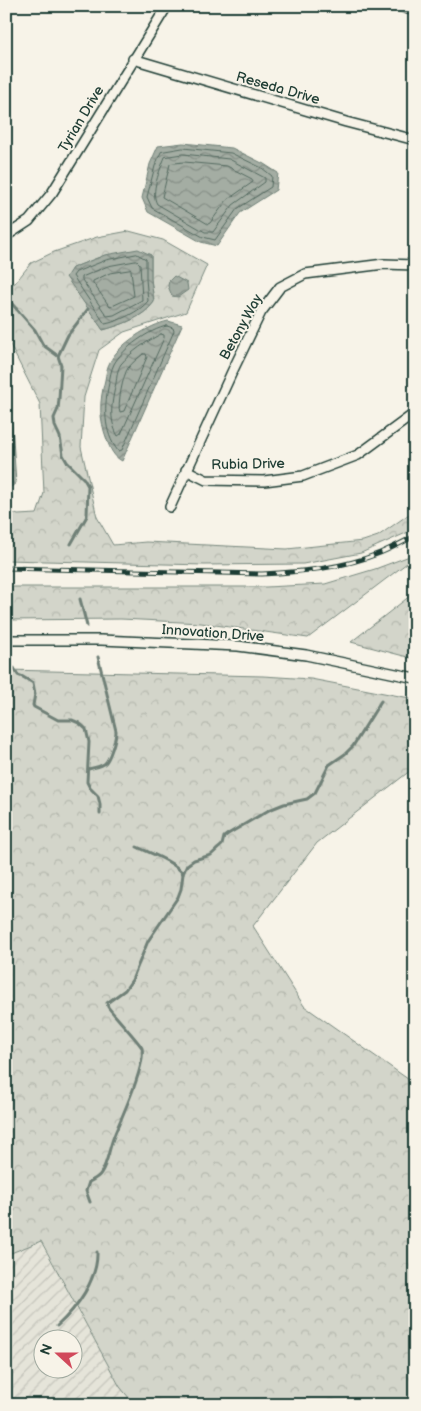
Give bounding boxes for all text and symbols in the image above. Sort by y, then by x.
street label: Reseda Drive [234,68,322,108]
street label: Tyrian Drive [55,83,107,155]
street label: Betony Way [216,291,266,363]
street label: Rubia Drive [211,455,285,473]
street label: Innovation Drive [161,621,265,645]
north arrow [32,1328,82,1378]
text: N [37,1342,56,1357]

